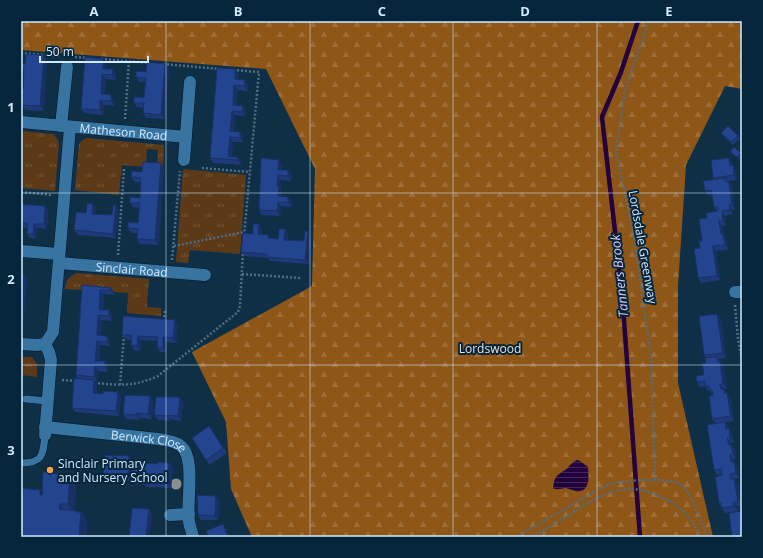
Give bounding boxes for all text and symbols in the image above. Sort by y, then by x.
text: A [90,2,99,20]
text: B [234,2,243,20]
text: C [378,2,386,20]
text: D [520,2,530,20]
text: E [665,2,673,20]
scale bar [40,38,148,64]
text: 50 m [46,43,74,60]
text: 1 [7,98,15,116]
street label: Matheson Road [79,119,168,144]
street label: Lordsdale Greenway [625,189,662,306]
water label: Tanners Brook [606,233,632,318]
street label: Sinclair Road [95,258,168,280]
text: 2 [7,270,15,288]
park label: Lordswood [459,340,521,357]
street label: Berwick Close [110,426,191,456]
text: 3 [7,441,15,459]
place label: Sinclair Primary and Nursery School [58,455,167,486]
marker: Sinclair Primary and Nursery School [45,465,55,475]

